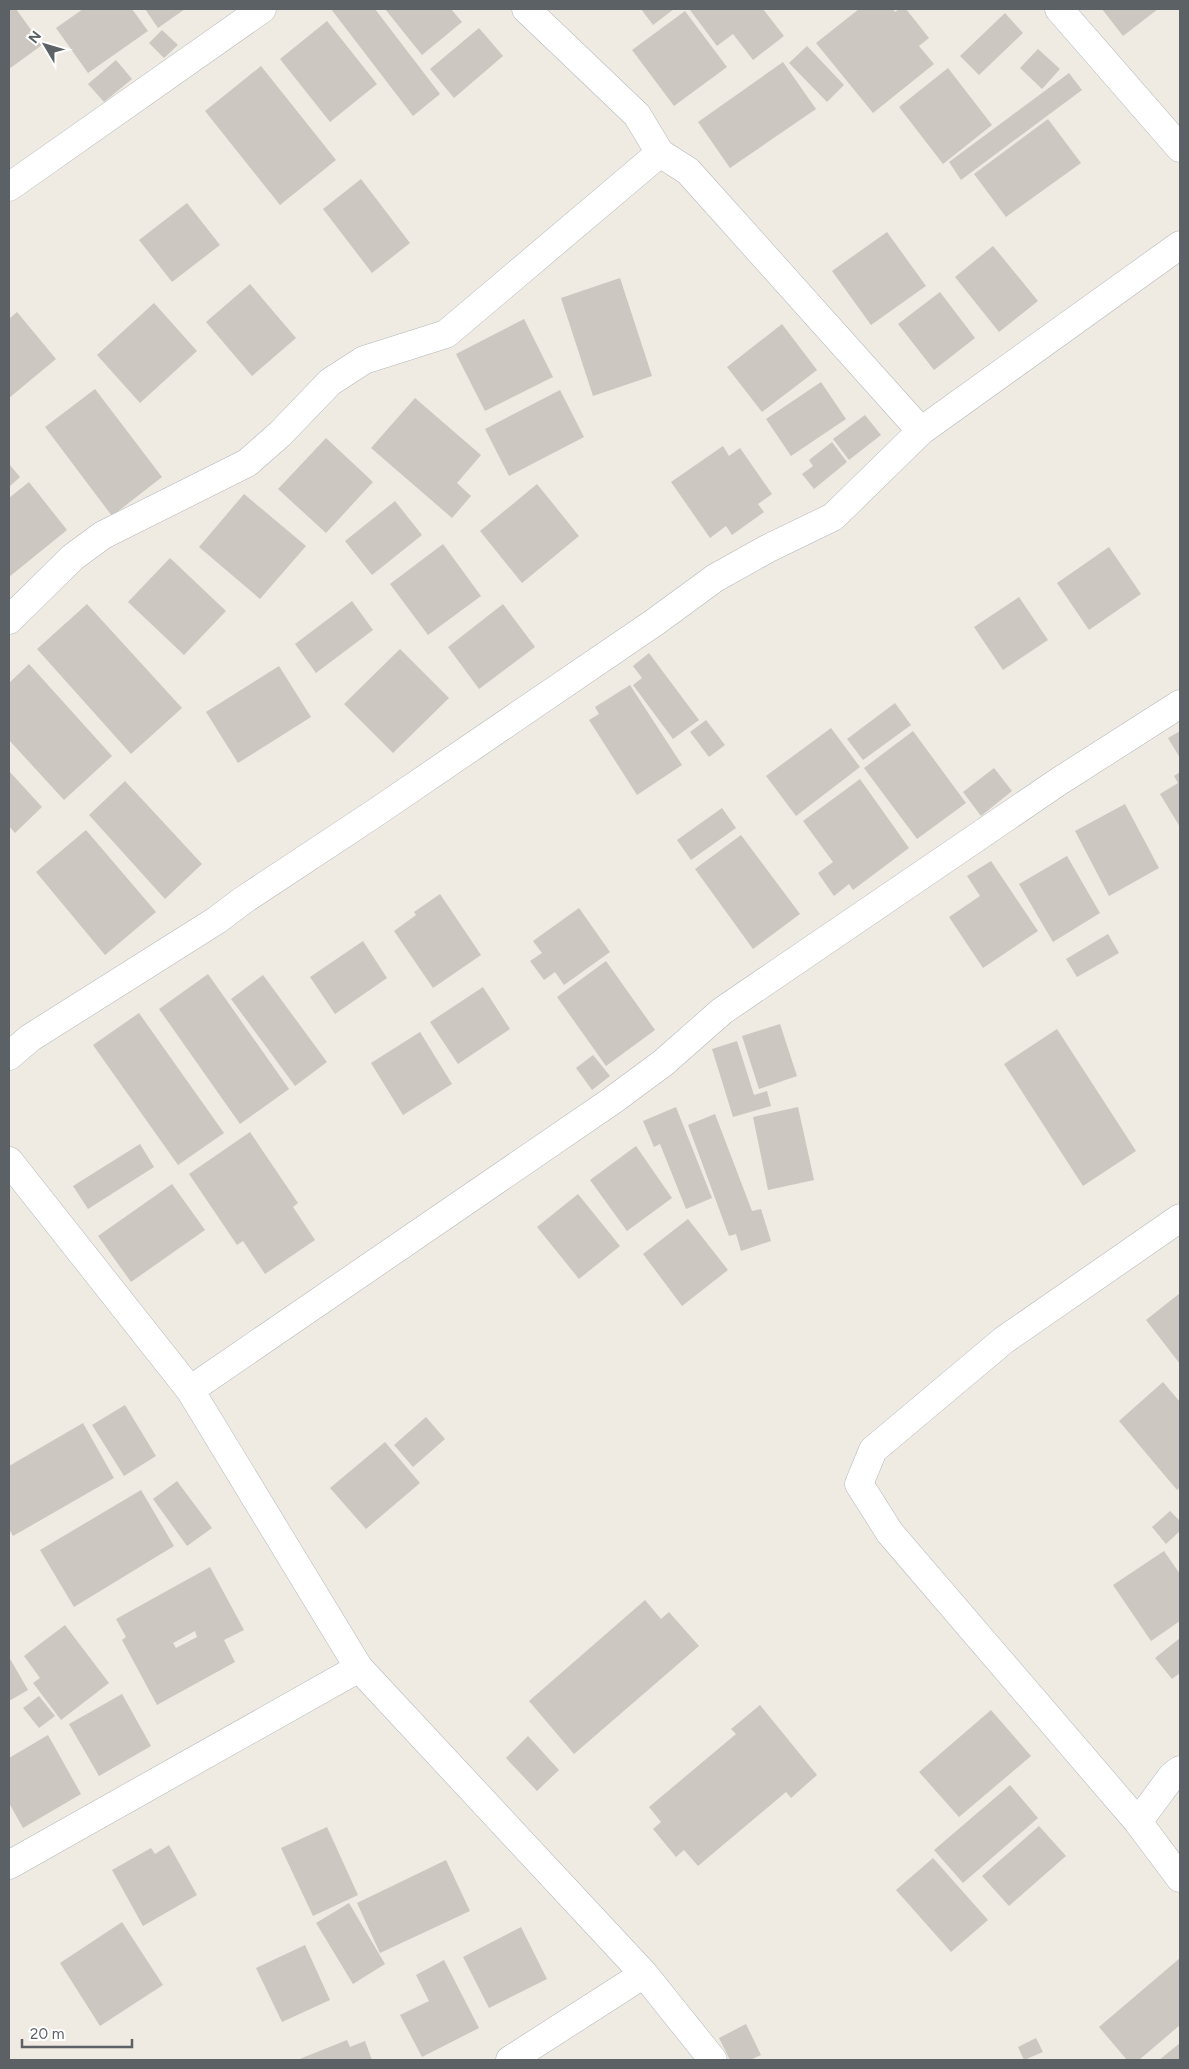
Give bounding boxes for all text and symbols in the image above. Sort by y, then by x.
north arrow [20,20,70,70]
text: N [25,28,45,47]
scale bar [22,2016,132,2048]
text: 20 m [30,2025,64,2043]

